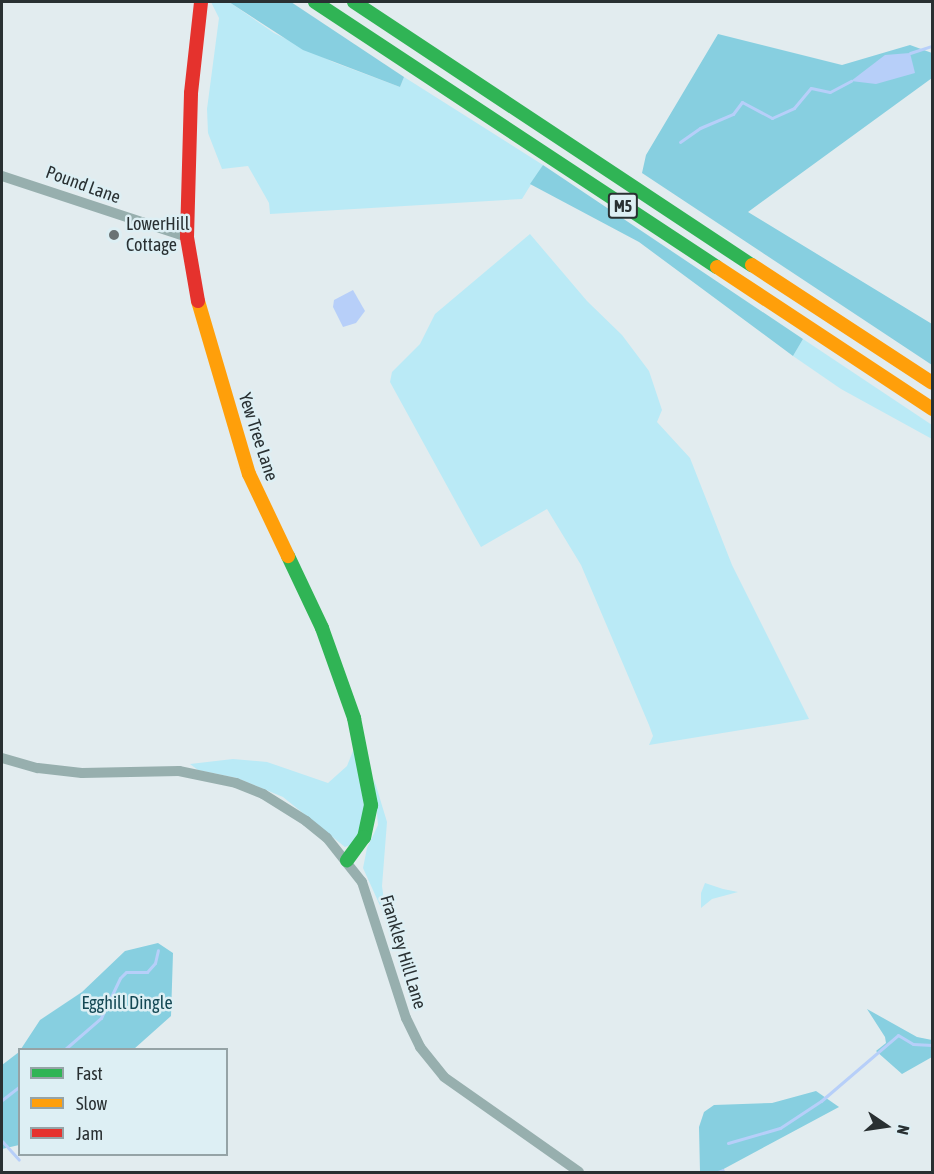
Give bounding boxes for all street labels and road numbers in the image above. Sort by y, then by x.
street label: Pound Lane [43,162,123,208]
road number: M5 [606,193,640,219]
street label: Yew Tree Lane [234,390,282,484]
street label: Frankley Hill Lane [375,892,431,1012]

